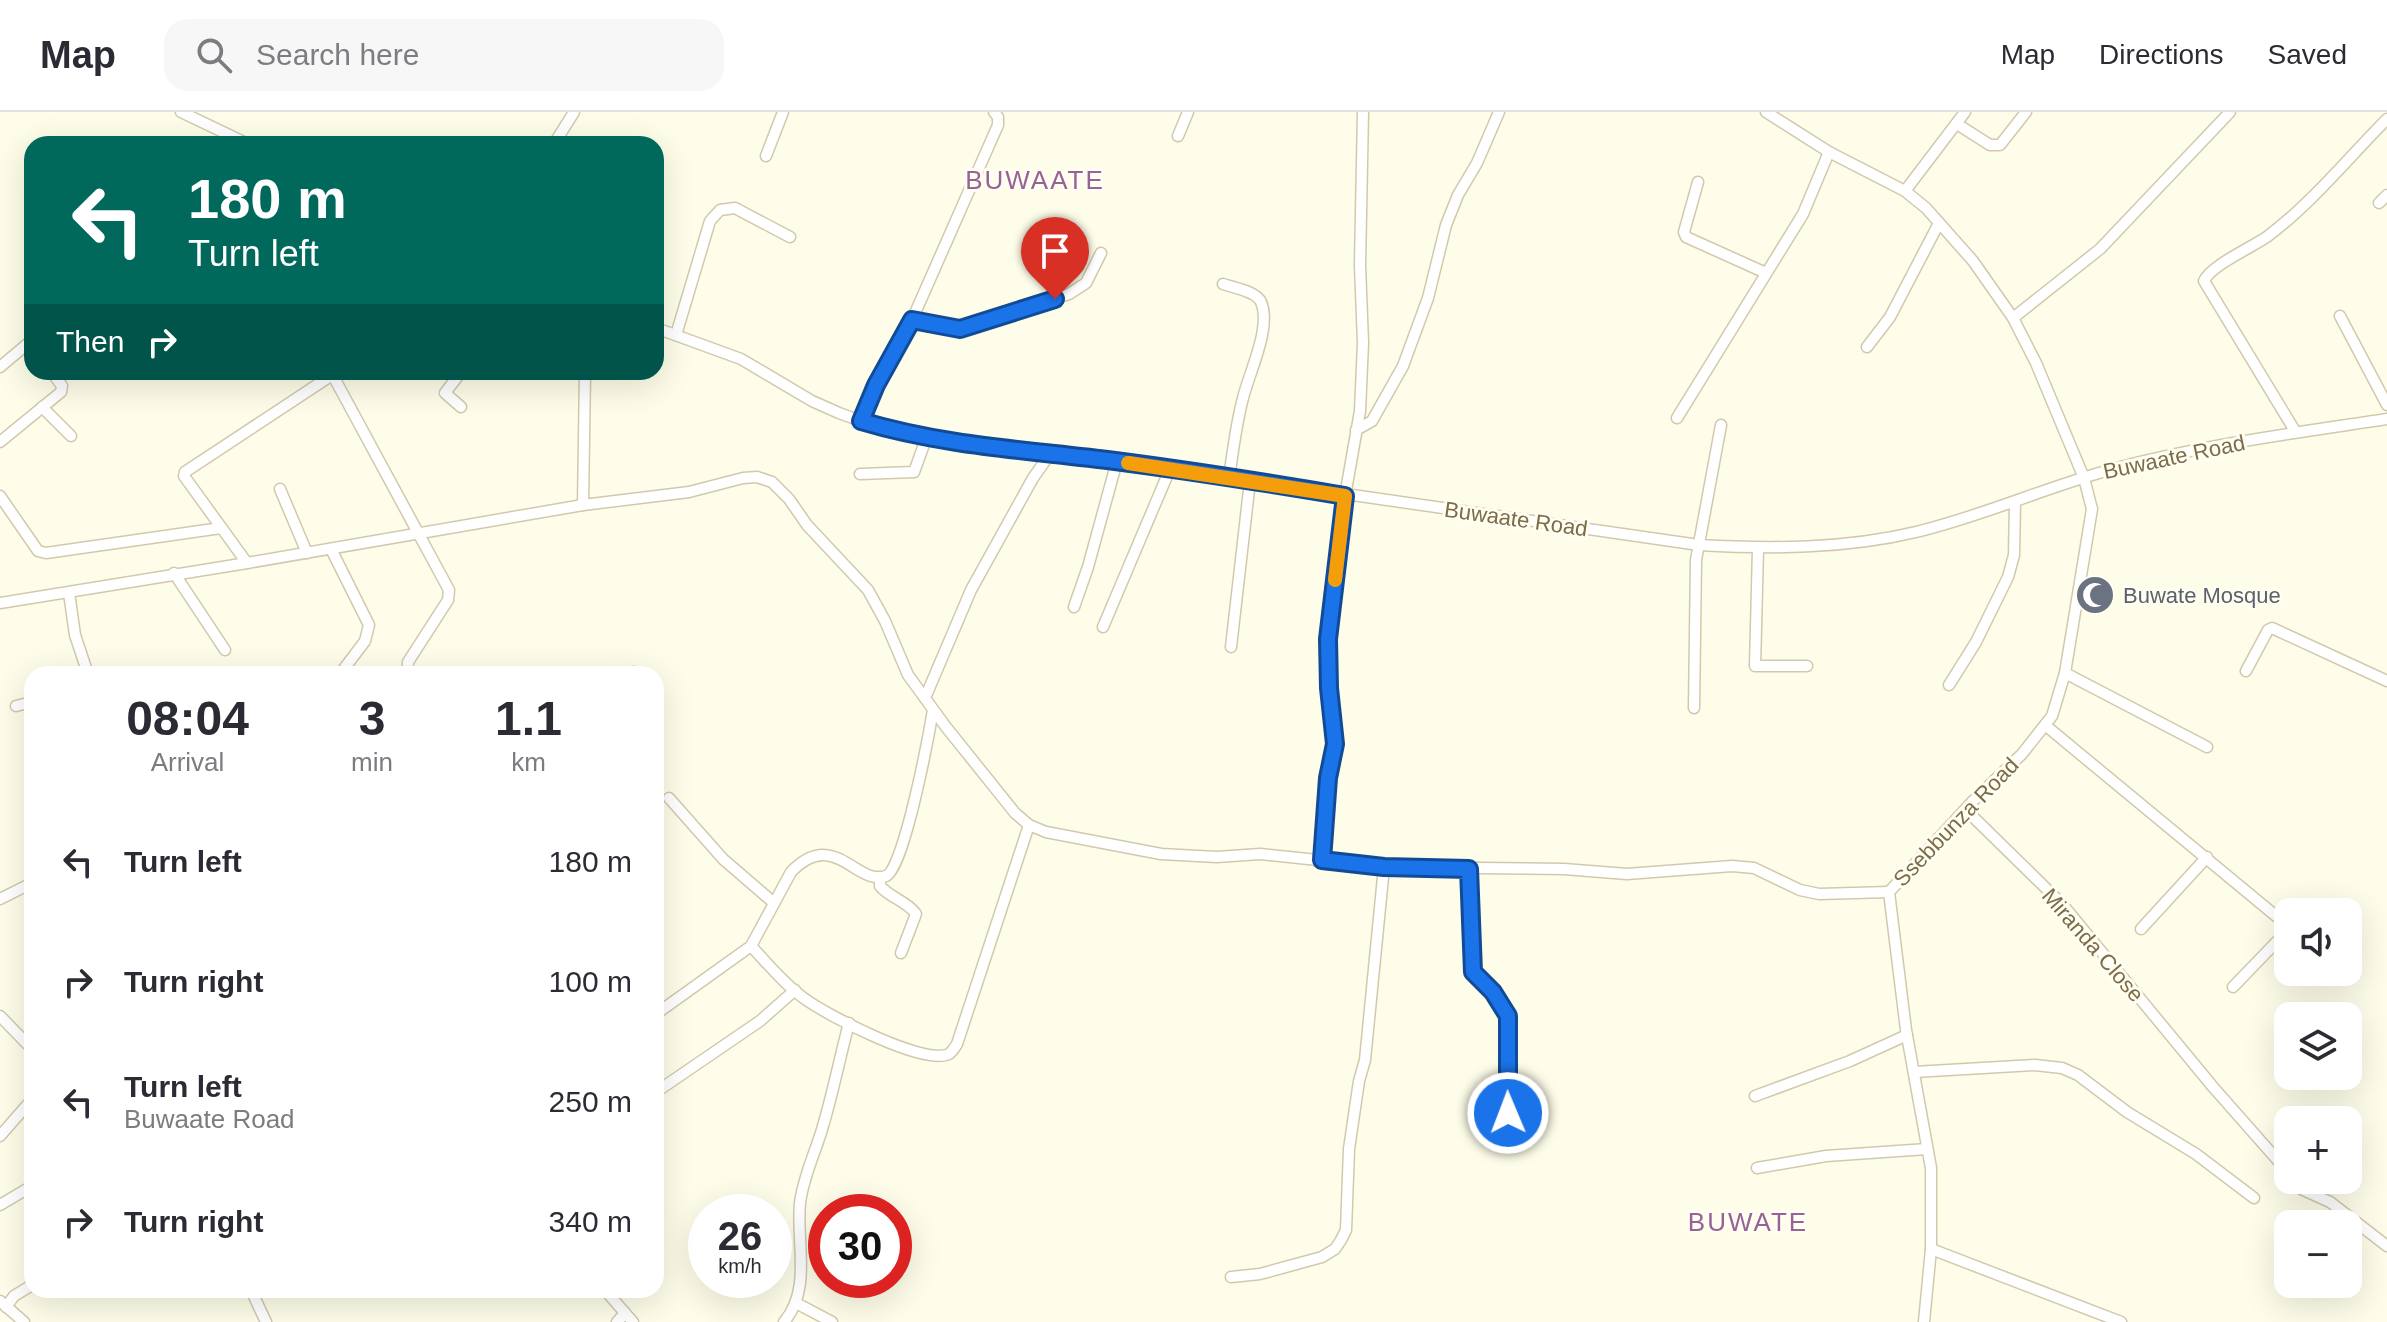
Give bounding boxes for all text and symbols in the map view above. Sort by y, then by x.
search box [164,19,724,91]
icon: search [192,33,236,77]
text: Map [40,34,116,76]
text: Search here [256,38,419,71]
text: Map [2001,39,2055,70]
text: Directions [2099,39,2224,70]
text: Saved [2268,39,2347,70]
district label: BUWAATE [965,165,1105,195]
text: 180 m [188,167,347,230]
icon: left [56,168,160,272]
pin [1021,217,1089,299]
icon: arrive [1033,229,1077,273]
text: Turn left [188,233,319,274]
icon: right [140,320,184,364]
text: Then [56,325,124,358]
street label: Buwaate Road [2101,430,2247,484]
street label: Buwaate Road [1443,497,1589,541]
mosque icon: Buwate Mosque [2074,574,2116,616]
place label: Buwate Mosque [2123,583,2281,608]
text: 08:04 [126,692,249,745]
text: 3 [359,692,385,745]
text: 1.1 [495,692,562,745]
text: Arrival [151,747,224,777]
text: min [351,747,393,777]
text: km [511,747,546,777]
street label: Ssebbunza Road [1888,753,2024,891]
icon: left [56,840,100,884]
text: Turn left [124,845,242,878]
text: 180 m [549,845,632,878]
street label: Miranda Close [2037,883,2149,1007]
map controls [2274,898,2362,1298]
button: sound [2274,898,2362,986]
icon: right [56,960,100,1004]
text: Turn right [124,965,263,998]
text: 100 m [549,965,632,998]
button: layers [2274,1002,2362,1090]
text: Turn left [124,1070,242,1103]
position arrow [1466,1071,1550,1155]
icon: left [56,1080,100,1124]
text: 250 m [549,1085,632,1118]
text: Buwaate Road [124,1104,295,1134]
button: + [2274,1106,2362,1194]
speed limit sign: 30 [808,1194,912,1298]
icon: right [56,1200,100,1244]
text: Turn right [124,1205,263,1238]
text: 340 m [549,1205,632,1238]
district label: BUWATE [1688,1207,1808,1237]
button: − [2274,1210,2362,1298]
text: 26 [718,1214,762,1258]
text: km/h [718,1255,762,1277]

